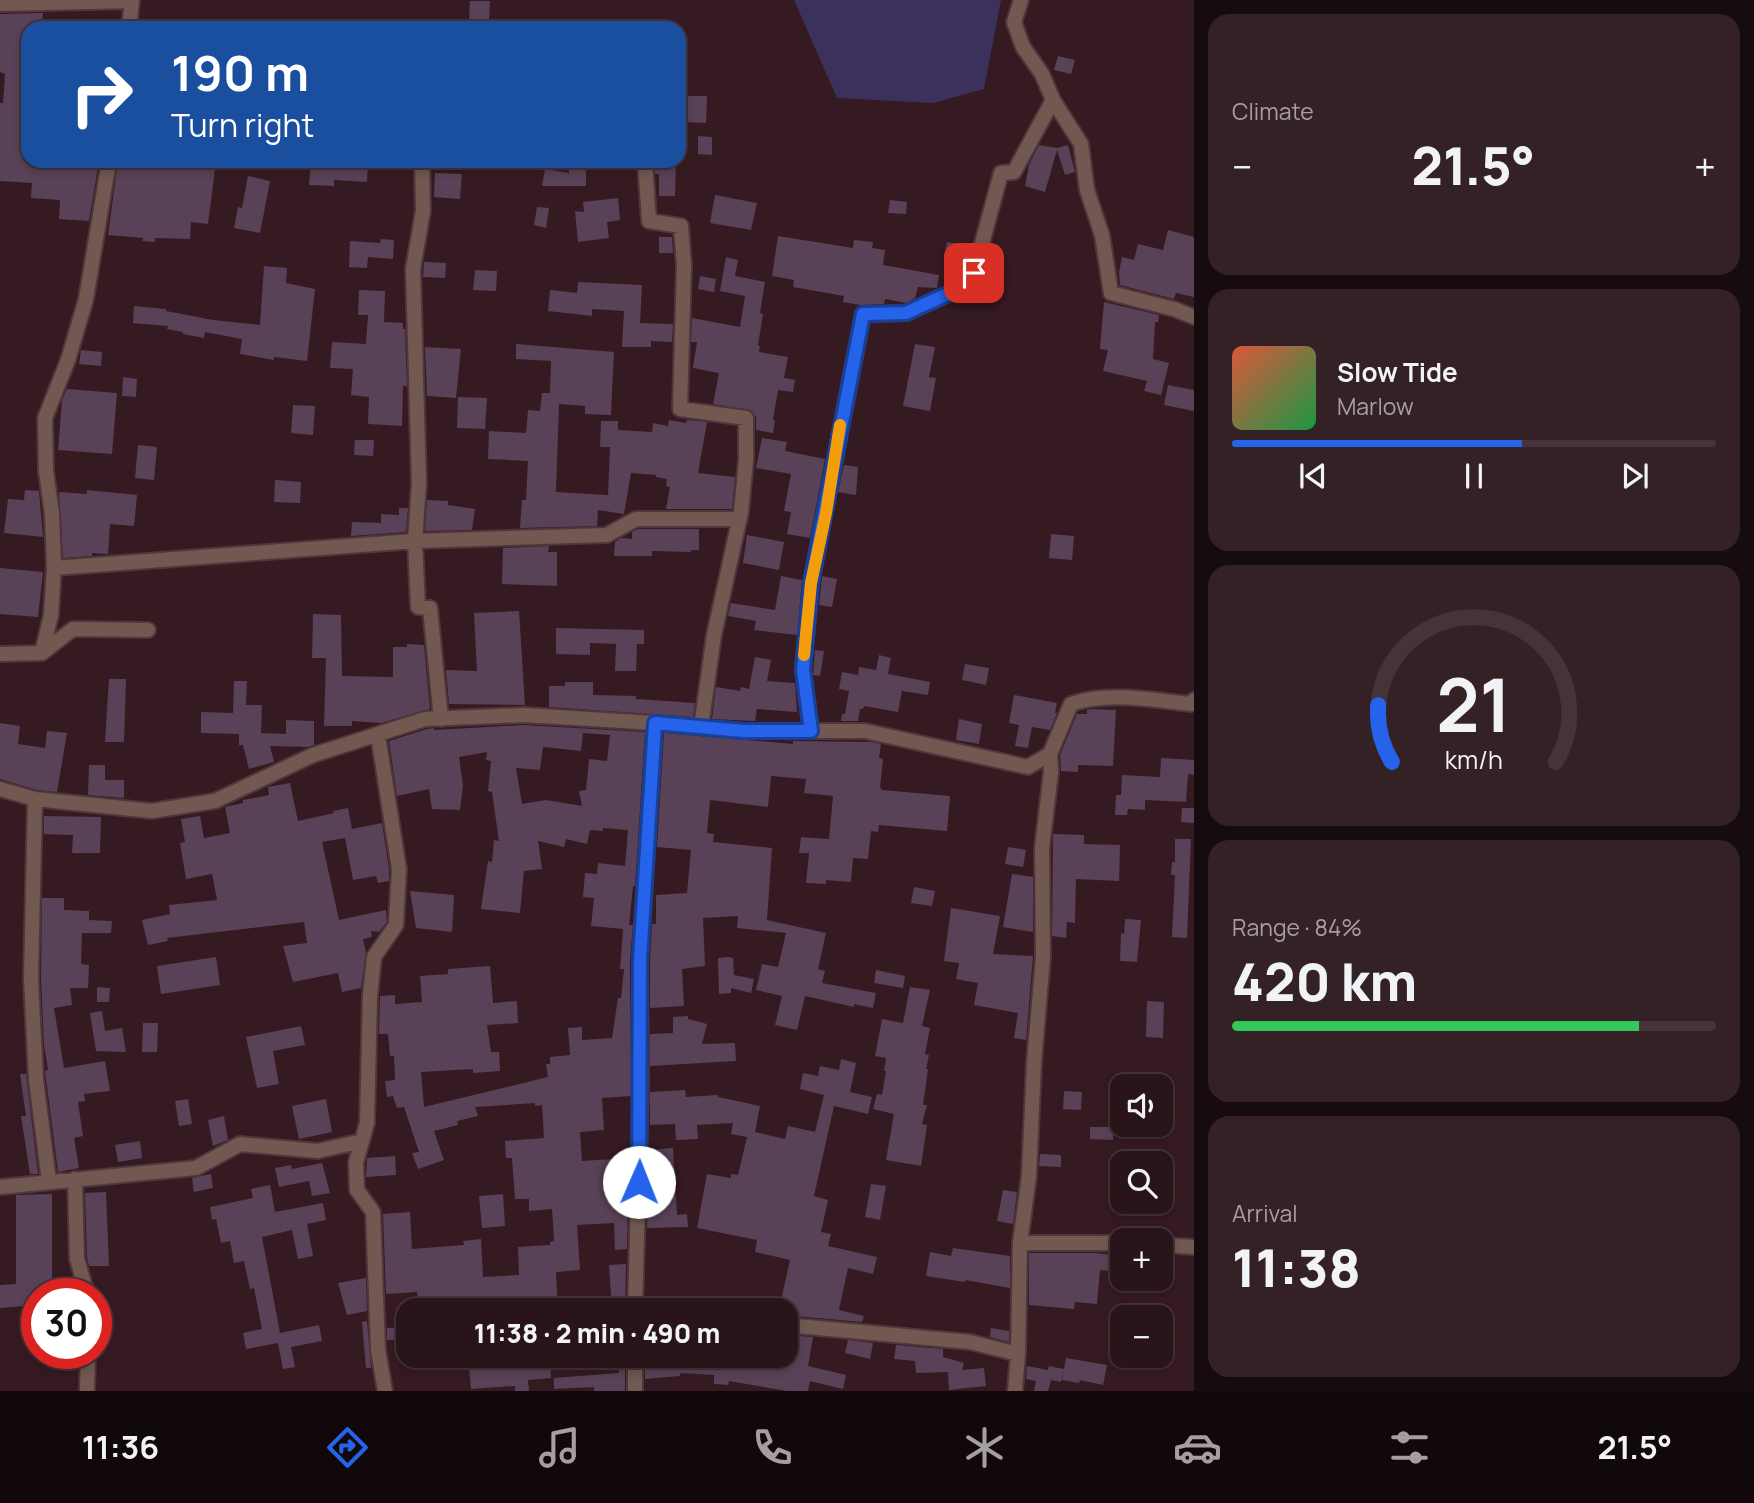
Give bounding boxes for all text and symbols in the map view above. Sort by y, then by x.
text: 190 m [171,39,309,106]
icon: right [56,49,147,140]
text: Climate [1232,95,1314,127]
text: Turn right [171,103,314,147]
text: 21.5° [1412,130,1535,201]
text: − [1232,140,1253,192]
text: + [1694,140,1716,192]
pin [944,243,1004,303]
icon: arrive [955,254,993,292]
text: Slow Tide [1337,354,1458,390]
text: Marlow [1337,390,1414,422]
icon: previous [1294,457,1332,495]
icon: pause [1455,457,1493,495]
icon: next [1616,457,1654,495]
text: 21 [1436,654,1512,754]
text: km/h [1445,741,1503,776]
text: Range · 84% [1232,911,1362,943]
text: 420 km [1232,946,1417,1017]
map controls [1110,1074,1173,1368]
button: sound [1110,1074,1173,1137]
position arrow [602,1145,676,1219]
button: search [1110,1151,1173,1214]
text: Arrival [1232,1197,1298,1229]
button: + [1110,1228,1173,1291]
text: 11:38 [1232,1232,1361,1303]
speed limit sign: 30 [21,1278,112,1369]
button: − [1110,1305,1173,1368]
text: 11:38 · 2 min · 490 m [474,1315,720,1351]
icon: directions [323,1423,372,1472]
icon: music [535,1423,584,1472]
icon: phone [748,1423,797,1472]
icon: climate [960,1423,1009,1472]
icon: car [1173,1423,1222,1472]
icon: filters [1385,1423,1434,1472]
text: 11:36 [82,1425,159,1469]
text: 21.5° [1598,1425,1672,1469]

